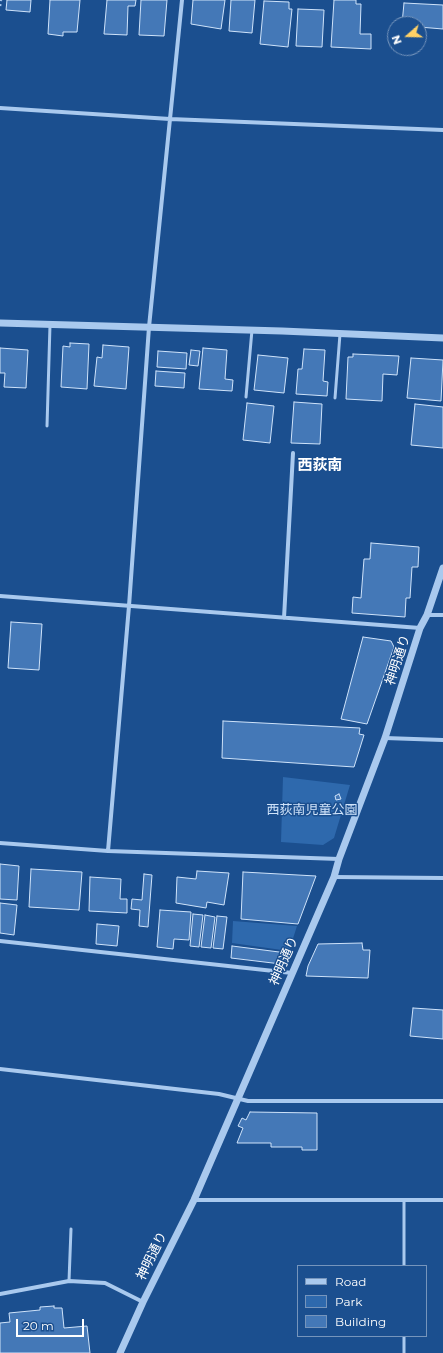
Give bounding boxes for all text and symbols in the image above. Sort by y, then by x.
north arrow [387,16,427,56]
text: N [389,33,405,46]
district label: 西荻南 [298,457,342,475]
street label: 神明通り [383,633,413,687]
park label: 西荻南児童公園 [267,802,357,818]
street label: 神明通り [266,934,302,988]
street label: 神明通り [134,1229,170,1283]
legend [297,1265,427,1337]
text: Road [335,1274,366,1289]
text: Park [335,1294,362,1309]
scale bar [18,1311,86,1337]
text: Building [335,1314,386,1329]
text: 20 m [23,1318,54,1333]

